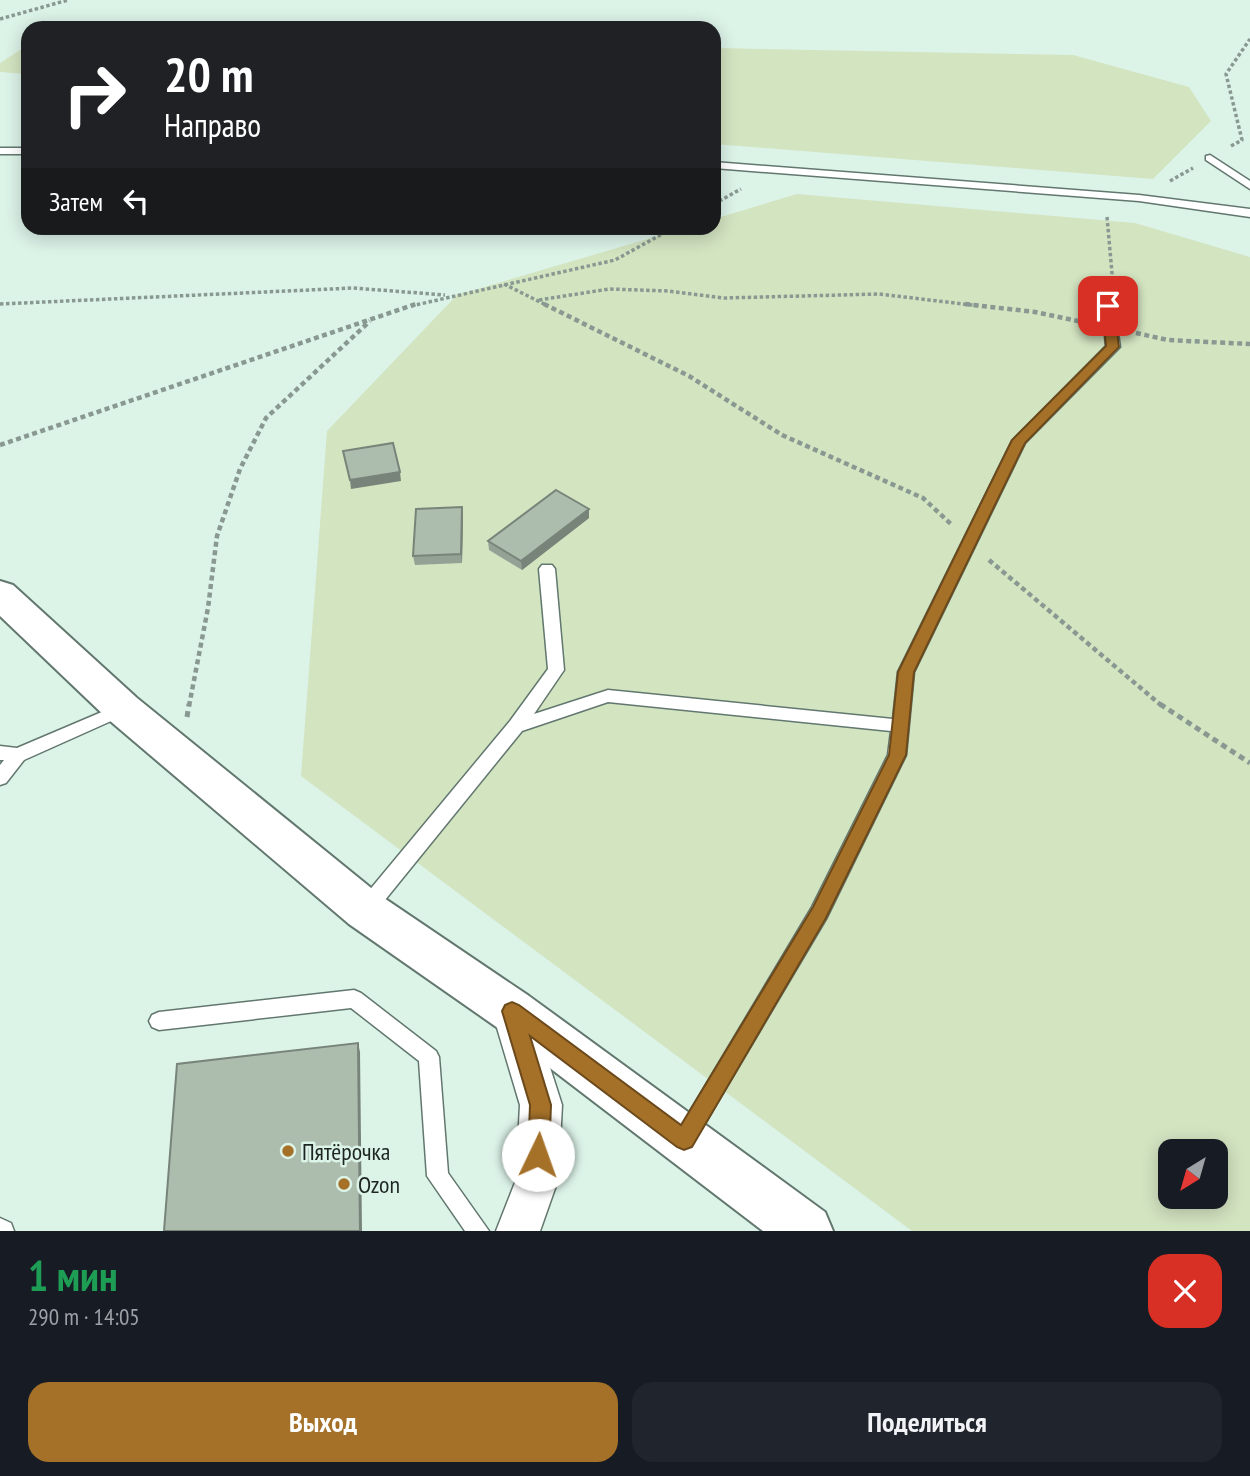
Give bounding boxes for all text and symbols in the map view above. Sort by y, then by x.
text: 20 m [164,42,253,106]
icon: right [49,49,140,140]
text: Направо [164,104,261,146]
icon: left [117,182,155,220]
text: Затем [49,185,103,218]
pin [1078,276,1138,336]
icon: arrive [1089,287,1127,325]
position arrow [501,1118,575,1192]
place label: Пятёрочка [302,1136,390,1167]
north arrow [1158,1139,1228,1209]
map controls [1158,1139,1228,1209]
marker: Пятёрочка [280,1143,296,1159]
place label: Ozon [358,1169,400,1200]
marker: Ozon [336,1176,352,1192]
text: 1 мин [28,1248,118,1303]
button: close [1148,1254,1222,1328]
text: 290 m · 14:05 [28,1302,140,1331]
button: Выход [28,1382,618,1462]
button: Поделиться [632,1382,1222,1462]

